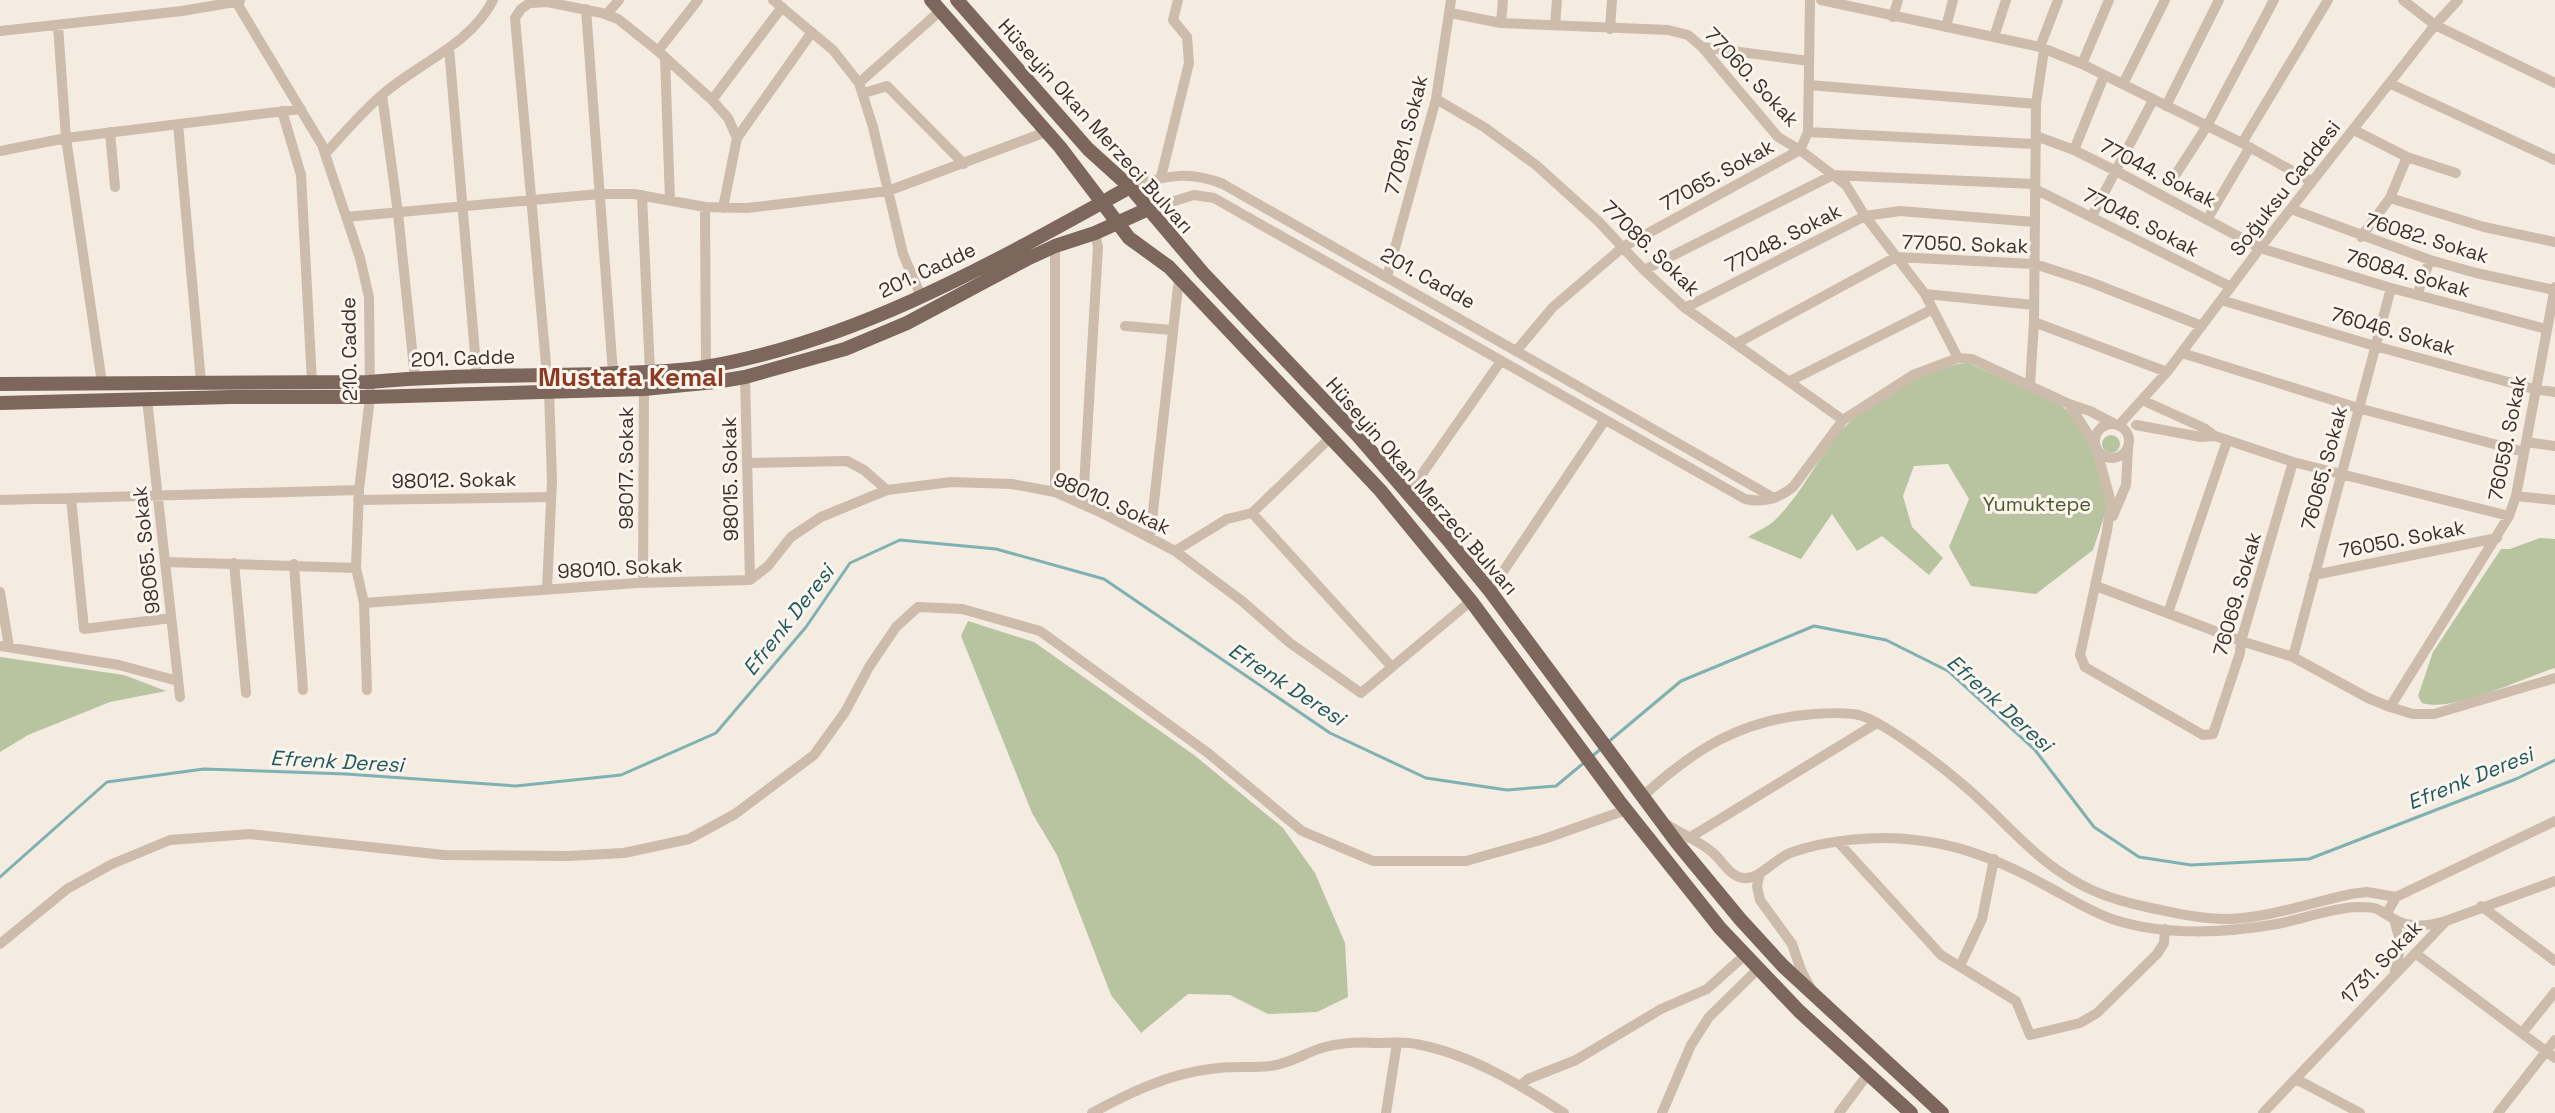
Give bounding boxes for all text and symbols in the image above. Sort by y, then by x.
street label: Hüseyin Okan Merzeci Bulvarı [993,13,1199,239]
street label: 77060. Sokak [1699,22,1805,132]
street label: 77081. Sokak [1379,72,1434,198]
street label: Soğuksu Caddesi [2224,115,2346,261]
street label: 77065. Sokak [1655,133,1779,217]
street label: 77044. Sokak [2095,133,2221,214]
street label: 77046. Sokak [2079,182,2204,262]
street label: 77086. Sokak [1596,195,1706,302]
street label: 77048. Sokak [1720,197,1846,278]
street label: 76082. Sokak [2362,207,2492,269]
street label: 77050. Sokak [1901,229,2029,259]
street label: 201. Cadde [874,236,980,304]
street label: 201. Cadde [1376,241,1480,315]
street label: 76084. Sokak [2343,243,2473,303]
street label: 210. Cadde [335,297,363,401]
street label: 76046. Sokak [2328,301,2458,361]
street label: 201. Cadde [410,343,516,373]
district label: Mustafa Kemal [538,360,724,394]
street label: Hüseyin Okan Merzeci Bulvarı [1320,372,1524,600]
street label: 76059. Sokak [2482,373,2532,503]
street label: 76065. Sokak [2295,403,2353,533]
street label: 98017. Sokak [613,406,639,529]
street label: 98015. Sokak [716,416,744,542]
street label: 98012. Sokak [391,466,517,494]
street label: 98010. Sokak [1049,466,1175,540]
street label: 98065. Sokak [126,484,166,615]
park label: Yumuktepe [1983,491,2091,517]
street label: 76050. Sokak [2337,514,2467,564]
street label: 76069. Sokak [2207,529,2267,659]
street label: 98010. Sokak [557,552,683,584]
water label: Efrenk Deresi [736,557,841,681]
water label: Efrenk Deresi [1224,636,1353,733]
water label: Efrenk Deresi [1941,648,2061,759]
water label: Efrenk Deresi [2403,739,2539,815]
water label: Efrenk Deresi [270,744,407,778]
street label: 1731. Sokak [2335,914,2428,1009]

